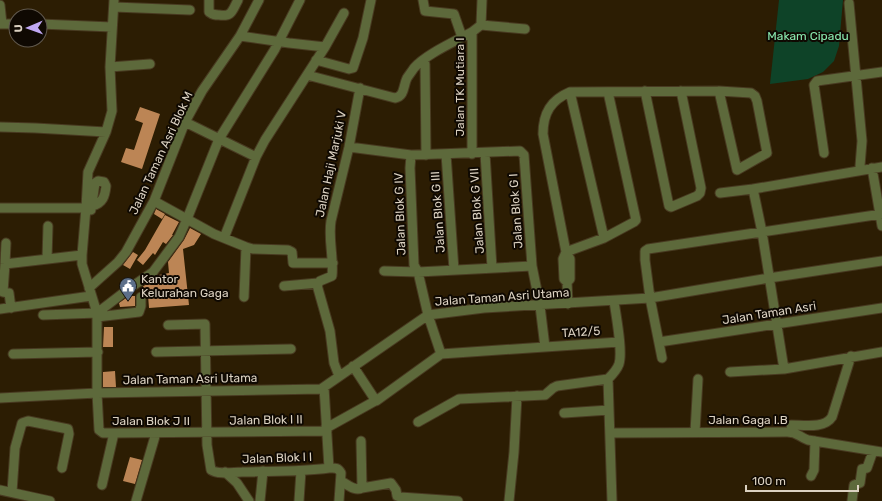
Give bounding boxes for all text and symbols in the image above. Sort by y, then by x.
north arrow [8,8,48,48]
text: U [12,24,25,33]
park label: Makam Cipadu [767,29,849,43]
street label: Jalan TK Mutiara I [453,38,467,136]
street label: Jalan Taman Asri Blok M [126,89,196,217]
street label: Jalan Haji Marjuki V [313,109,349,219]
street label: Jalan Blok G VII [467,168,487,254]
street label: Jalan Blok G III [428,171,448,253]
street label: Jalan Blok G IV [392,172,408,256]
street label: Jalan Blok G I [506,173,526,249]
place label: Kantor Kelurahan Gaga [141,272,229,300]
public building icon: Kantor Kelurahan Gaga [118,276,138,301]
street label: Jalan Taman Asri Utama [434,285,570,309]
street label: Jalan Taman Asri [721,299,817,327]
street label: TA12/5 [561,324,601,340]
street label: Jalan Taman Asri Utama [122,371,258,387]
street label: Jalan Blok I II [229,412,303,428]
street label: Jalan Gaga I.B [708,413,788,427]
street label: Jalan Blok J II [112,414,190,428]
street label: Jalan Blok I I [242,450,312,466]
scale bar [746,467,858,493]
text: 100 m [752,474,786,488]

